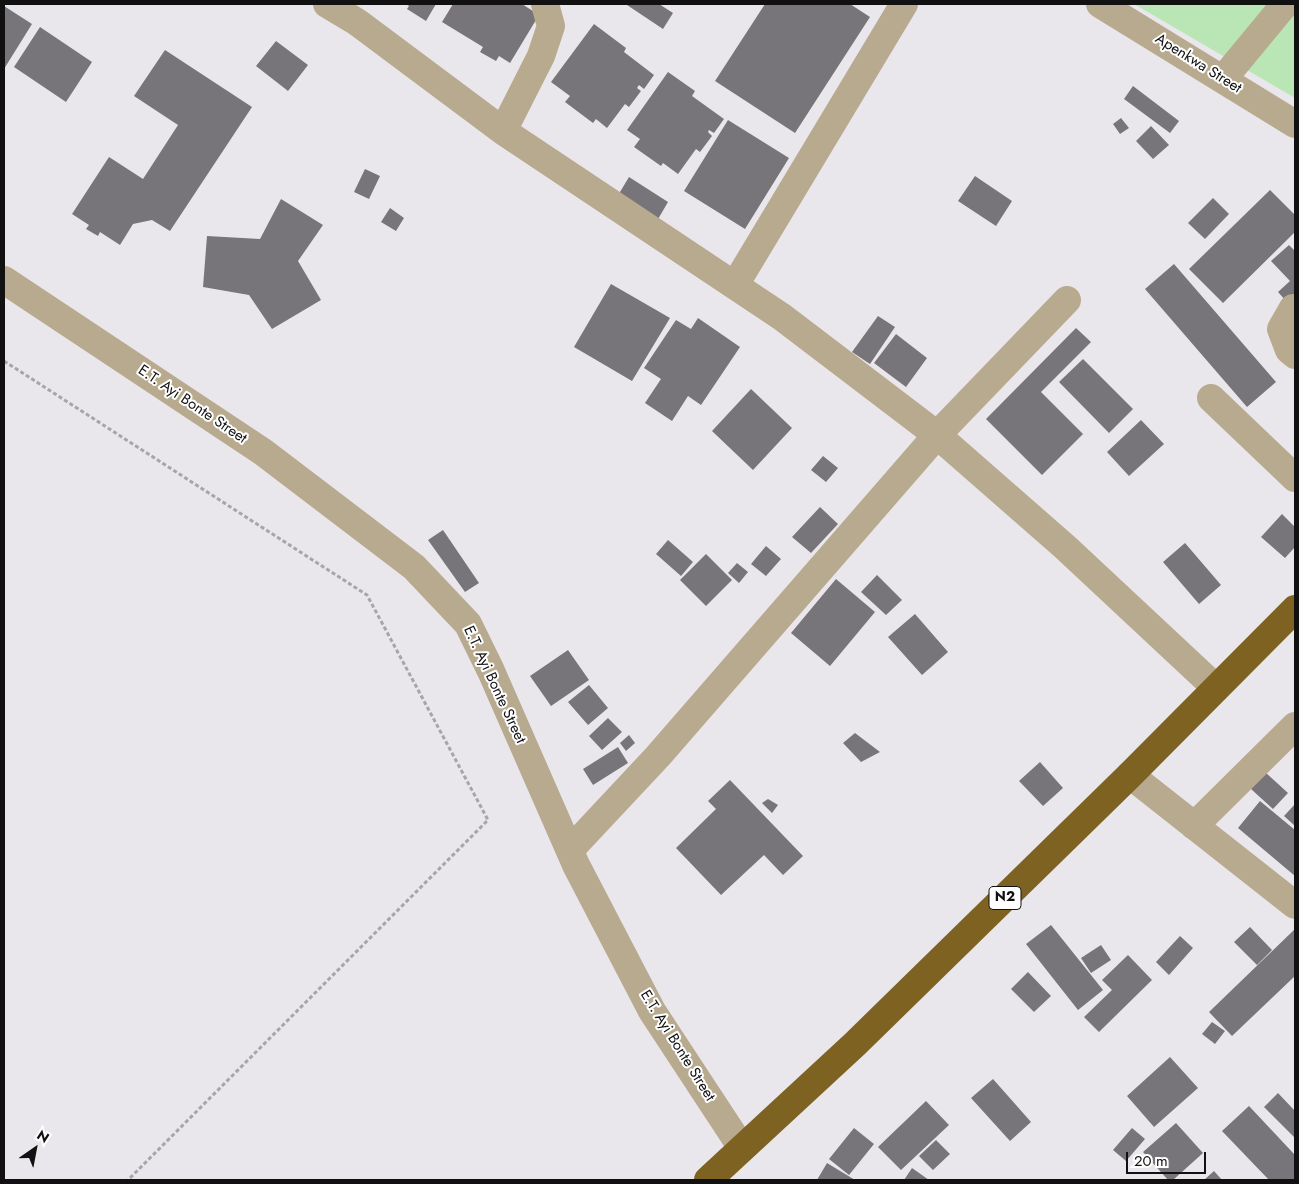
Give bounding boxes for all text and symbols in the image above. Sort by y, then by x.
street label: Apenkwa Street [1151,30,1245,98]
street label: E.T. Ayi Bonte Street [134,362,250,448]
street label: E.T. Ayi Bonte Street [459,623,529,747]
road number: N2 [989,886,1021,910]
street label: E.T. Ayi Bonte Street [636,987,718,1105]
north arrow [10,1124,60,1174]
text: N [33,1125,53,1148]
scale bar [1129,1142,1209,1174]
text: 20 m [1134,1150,1168,1172]

